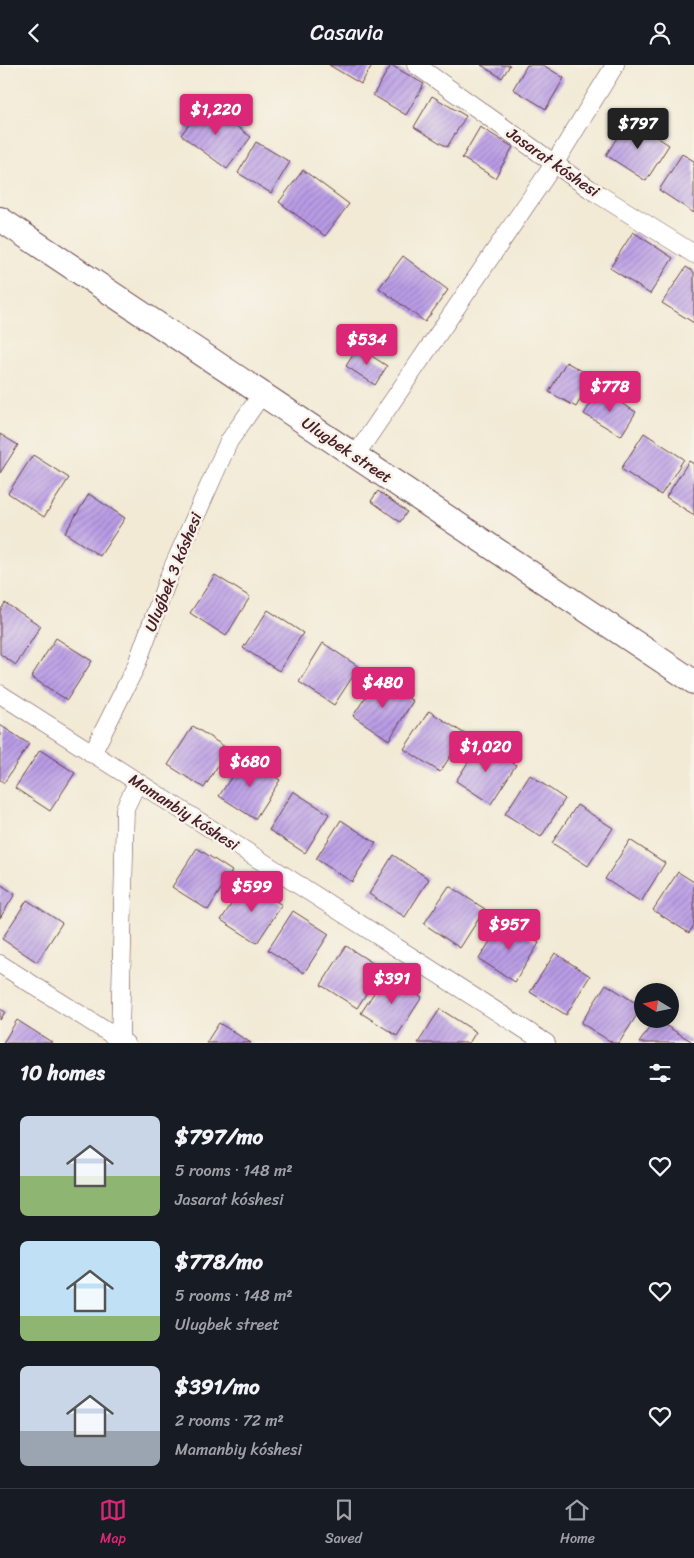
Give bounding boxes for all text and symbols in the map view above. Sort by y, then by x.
text: Casavia [310,13,384,52]
icon: back [20,19,48,47]
icon: person [646,19,674,47]
pin: $1,220 [175,93,257,136]
text: $1,220 [191,95,241,124]
pin: $797 [608,107,668,150]
text: $797 [619,109,657,138]
street label: Jasarat kóshesi [499,118,606,205]
pin: $534 [337,323,397,366]
text: $534 [347,325,387,354]
pin: $778 [580,371,640,413]
text: $778 [591,372,629,401]
street label: Ulugbek street [296,409,398,491]
street label: Uluǵbek 3 kóshesi [136,507,210,636]
pin: $480 [353,667,413,709]
text: $480 [363,668,403,697]
pin: $1,020 [445,731,527,773]
text: $1,020 [460,732,512,761]
pin: $680 [220,745,280,788]
text: $680 [230,747,270,776]
street label: Mamanbiy kóshesi [123,765,246,859]
pin: $599 [222,871,282,913]
text: $599 [232,872,272,901]
pin: $957 [479,909,539,951]
text: $957 [489,910,529,939]
pin: $391 [362,963,422,1005]
text: $391 [374,964,410,993]
north arrow [634,983,679,1027]
map controls [634,983,679,1028]
text: 10 homes [20,1054,105,1092]
icon: filters [646,1059,674,1087]
text: $797/mo [175,1118,263,1156]
icon: home [60,1136,120,1196]
icon: heart [646,1152,674,1180]
text: 5 rooms · 148 m² [175,1156,292,1185]
text: Jasarat kóshesi [175,1185,284,1214]
text: $778/mo [175,1243,263,1281]
icon: home [60,1261,120,1321]
icon: heart [646,1277,674,1305]
text: 5 rooms · 148 m² [175,1281,292,1310]
text: Ulugbek street [175,1310,280,1339]
text: $391/mo [175,1368,260,1406]
icon: home [60,1386,120,1446]
icon: heart [646,1402,674,1430]
text: 2 rooms · 72 m² [175,1406,284,1435]
text: Mamanbiy kóshesi [175,1435,302,1464]
tab: Map [99,1496,127,1551]
tab: Saved [325,1496,362,1551]
tab: Home [560,1496,595,1551]

